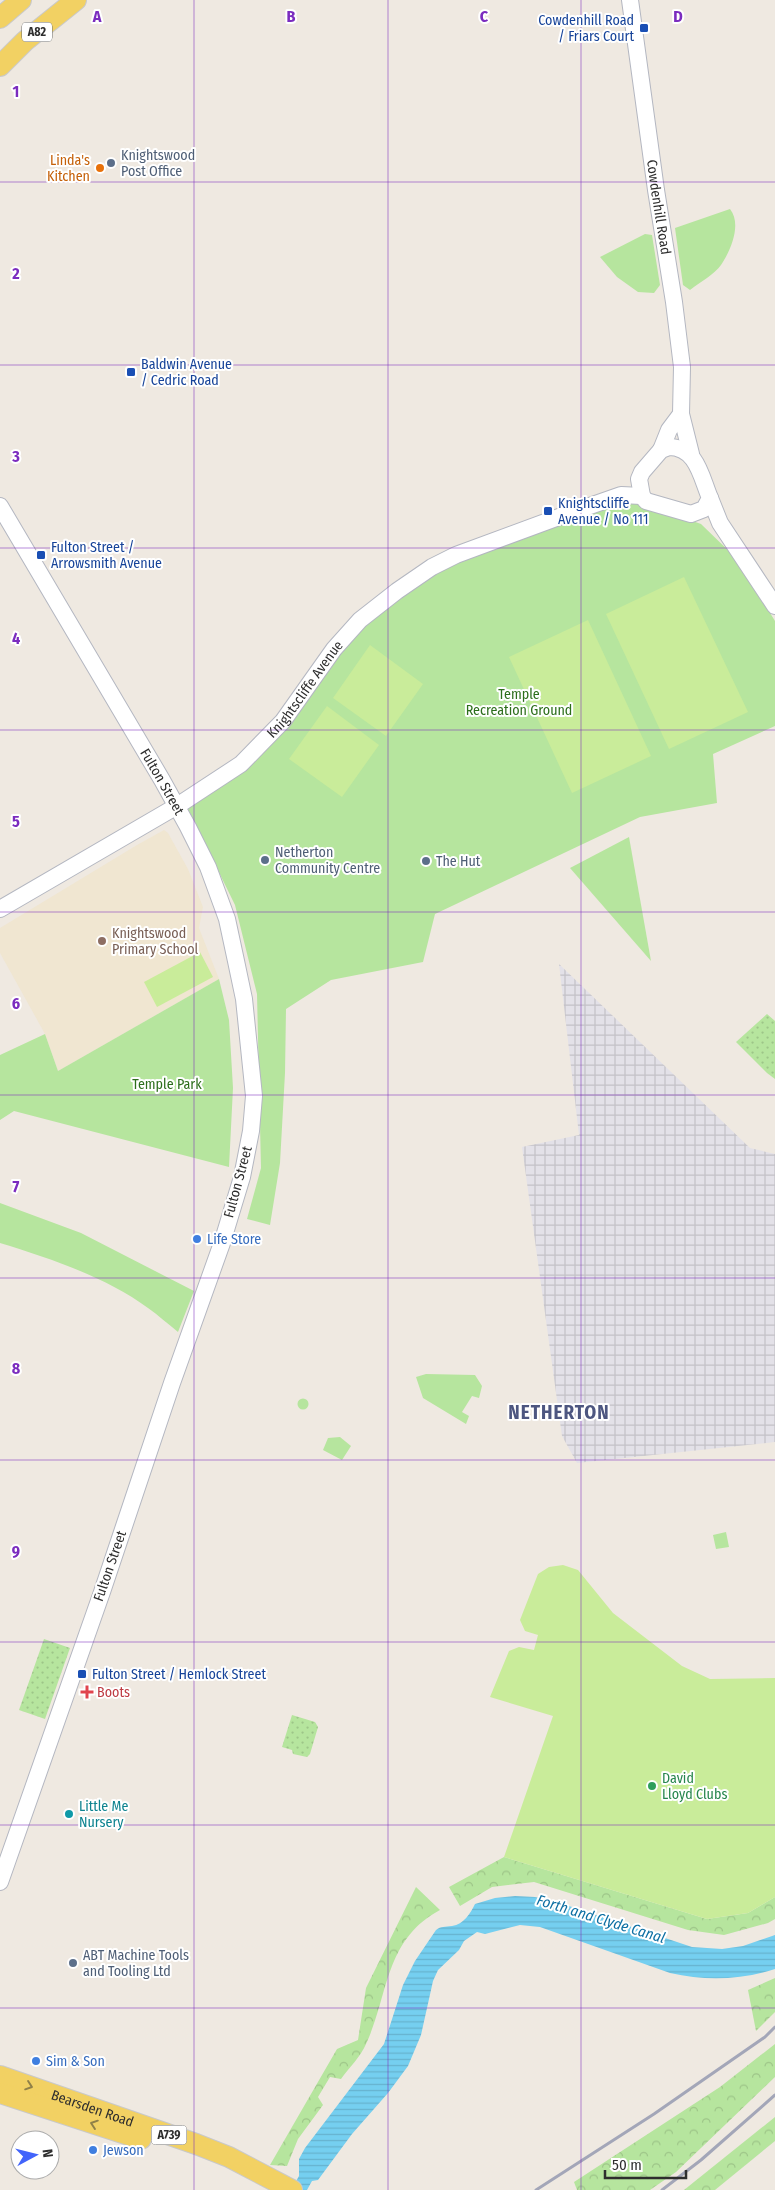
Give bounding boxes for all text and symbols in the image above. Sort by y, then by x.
text: A [92,7,102,26]
text: B [287,7,296,26]
text: C [480,7,489,26]
text: D [673,7,683,26]
place label: Cowdenhill Road / Friars Court [538,12,634,45]
road number: A82 [22,22,52,42]
marker: Cowdenhill Road / Friars Court [638,22,650,34]
text: 1 [13,82,19,101]
place label: Knightswood Post Office [121,147,195,180]
place label: Linda's Kitchen [47,152,90,185]
marker: Knightswood Post Office [105,157,117,169]
street label: Cowdenhill Road [643,158,675,256]
marker: Linda's Kitchen [94,162,106,174]
text: 2 [11,264,20,283]
place label: Baldwin Avenue / Cedric Road [141,356,232,389]
marker: Baldwin Avenue / Cedric Road [125,366,137,378]
text: 3 [11,447,20,466]
place label: Knightscliffe Avenue / No 111 [558,495,648,528]
marker: Knightscliffe Avenue / No 111 [542,505,554,517]
place label: Fulton Street / Arrowsmith Avenue [51,539,162,572]
marker: Fulton Street / Arrowsmith Avenue [35,549,47,561]
text: 4 [12,629,20,648]
street label: Knightscliffe Avenue [263,637,346,741]
park label: Temple Recreation Ground [466,686,572,719]
street label: Fulton Street [137,745,188,818]
text: 5 [12,812,20,831]
place label: Netherton Community Centre [275,844,380,877]
place label: The Hut [436,853,481,870]
marker: Netherton Community Centre [259,854,271,866]
marker: The Hut [420,855,432,867]
place label: Knightswood Primary School [112,925,199,958]
marker: Knightswood Primary School [96,935,108,947]
text: 6 [12,994,20,1013]
park label: Temple Park [132,1076,202,1093]
street label: Fulton Street [220,1144,256,1220]
text: 7 [13,1177,20,1196]
place label: Life Store [207,1231,261,1248]
marker: Life Store [191,1233,203,1245]
text: 8 [12,1359,21,1378]
district label: NETHERTON [508,1401,610,1424]
street label: Fulton Street [90,1528,130,1604]
text: 9 [12,1542,20,1561]
place label: Fulton Street / Hemlock Street [92,1666,266,1683]
marker: Fulton Street / Hemlock Street [76,1668,88,1680]
place label: Boots [97,1684,130,1701]
marker: Boots [81,1686,93,1698]
place label: David Lloyd Clubs [662,1770,727,1803]
marker: David Lloyd Clubs [646,1780,658,1792]
place label: Little Me Nursery [79,1798,129,1831]
marker: Little Me Nursery [63,1808,75,1820]
water label: Forth and Clyde Canal [535,1891,667,1947]
place label: ABT Machine Tools and Tooling Ltd [83,1947,189,1980]
marker: ABT Machine Tools and Tooling Ltd [67,1957,79,1969]
place label: Sim & Son [46,2053,105,2070]
marker: Sim & Son [30,2055,42,2067]
one-way arrow [24,2080,33,2090]
street label: Bearsden Road [49,2086,136,2130]
one-way arrow [90,2119,99,2129]
road number: A739 [152,2126,186,2144]
north arrow [10,2130,60,2180]
place label: Jewson [103,2142,144,2159]
marker: Jewson [87,2144,99,2156]
text: N [38,2148,56,2159]
scale bar [605,2148,686,2180]
text: 50 m [612,2156,642,2174]

